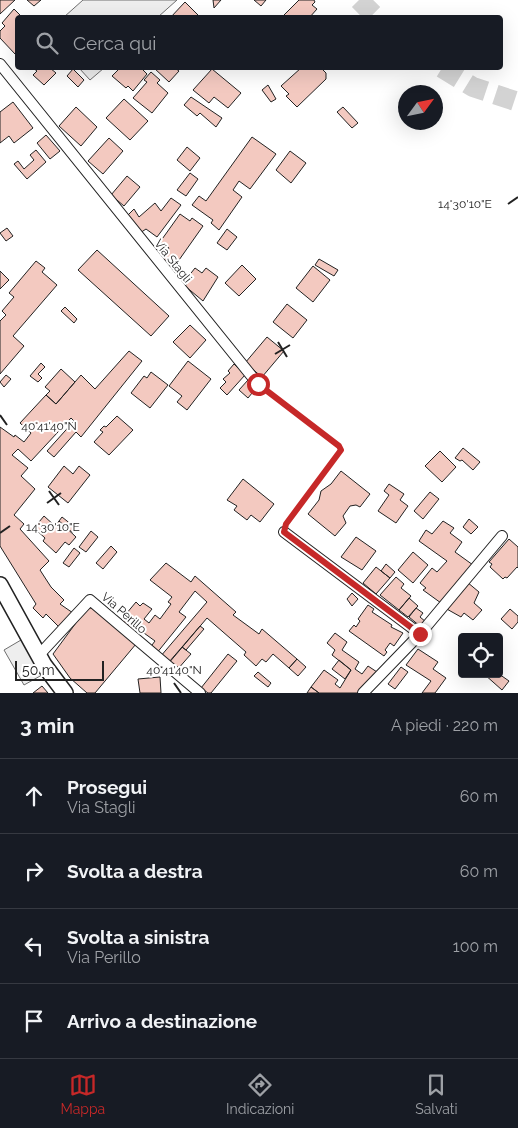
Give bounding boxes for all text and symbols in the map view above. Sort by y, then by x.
search box [15,15,503,70]
icon: search [33,29,61,57]
text: Cerca qui [73,32,156,54]
north arrow [398,85,443,130]
text: 14°30'10"E [438,197,492,211]
street label: Via Stagli [151,237,195,285]
route start [247,373,270,396]
text: 40°41'40"N [21,419,77,433]
text: 14°30'10"E [26,520,80,534]
street label: Via Perillo [99,590,149,636]
route end [409,623,432,646]
map controls [458,633,503,678]
button: locate [458,633,503,678]
scale bar [15,658,104,681]
text: 50 m [22,662,55,678]
text: 40°41'40"N [146,663,202,677]
text: 3 min [20,713,74,738]
text: A piedi · 220 m [391,716,498,735]
text: Prosegui [67,776,147,798]
icon: ahead [20,782,48,810]
text: 60 m [460,787,498,806]
text: Via Stagli [67,798,136,817]
icon: right [20,857,48,885]
text: Svolta a destra [67,860,203,882]
text: 60 m [460,862,498,881]
text: Svolta a sinistra [67,926,209,948]
icon: left [20,932,48,960]
text: 100 m [453,937,498,956]
text: Via Perillo [67,948,141,967]
icon: arrive [20,1007,48,1035]
text: Arrivo a destinazione [67,1010,257,1032]
tab: Mappa [60,1071,105,1117]
tab: Indicazioni [226,1071,294,1117]
tab: Salvati [415,1071,458,1117]

